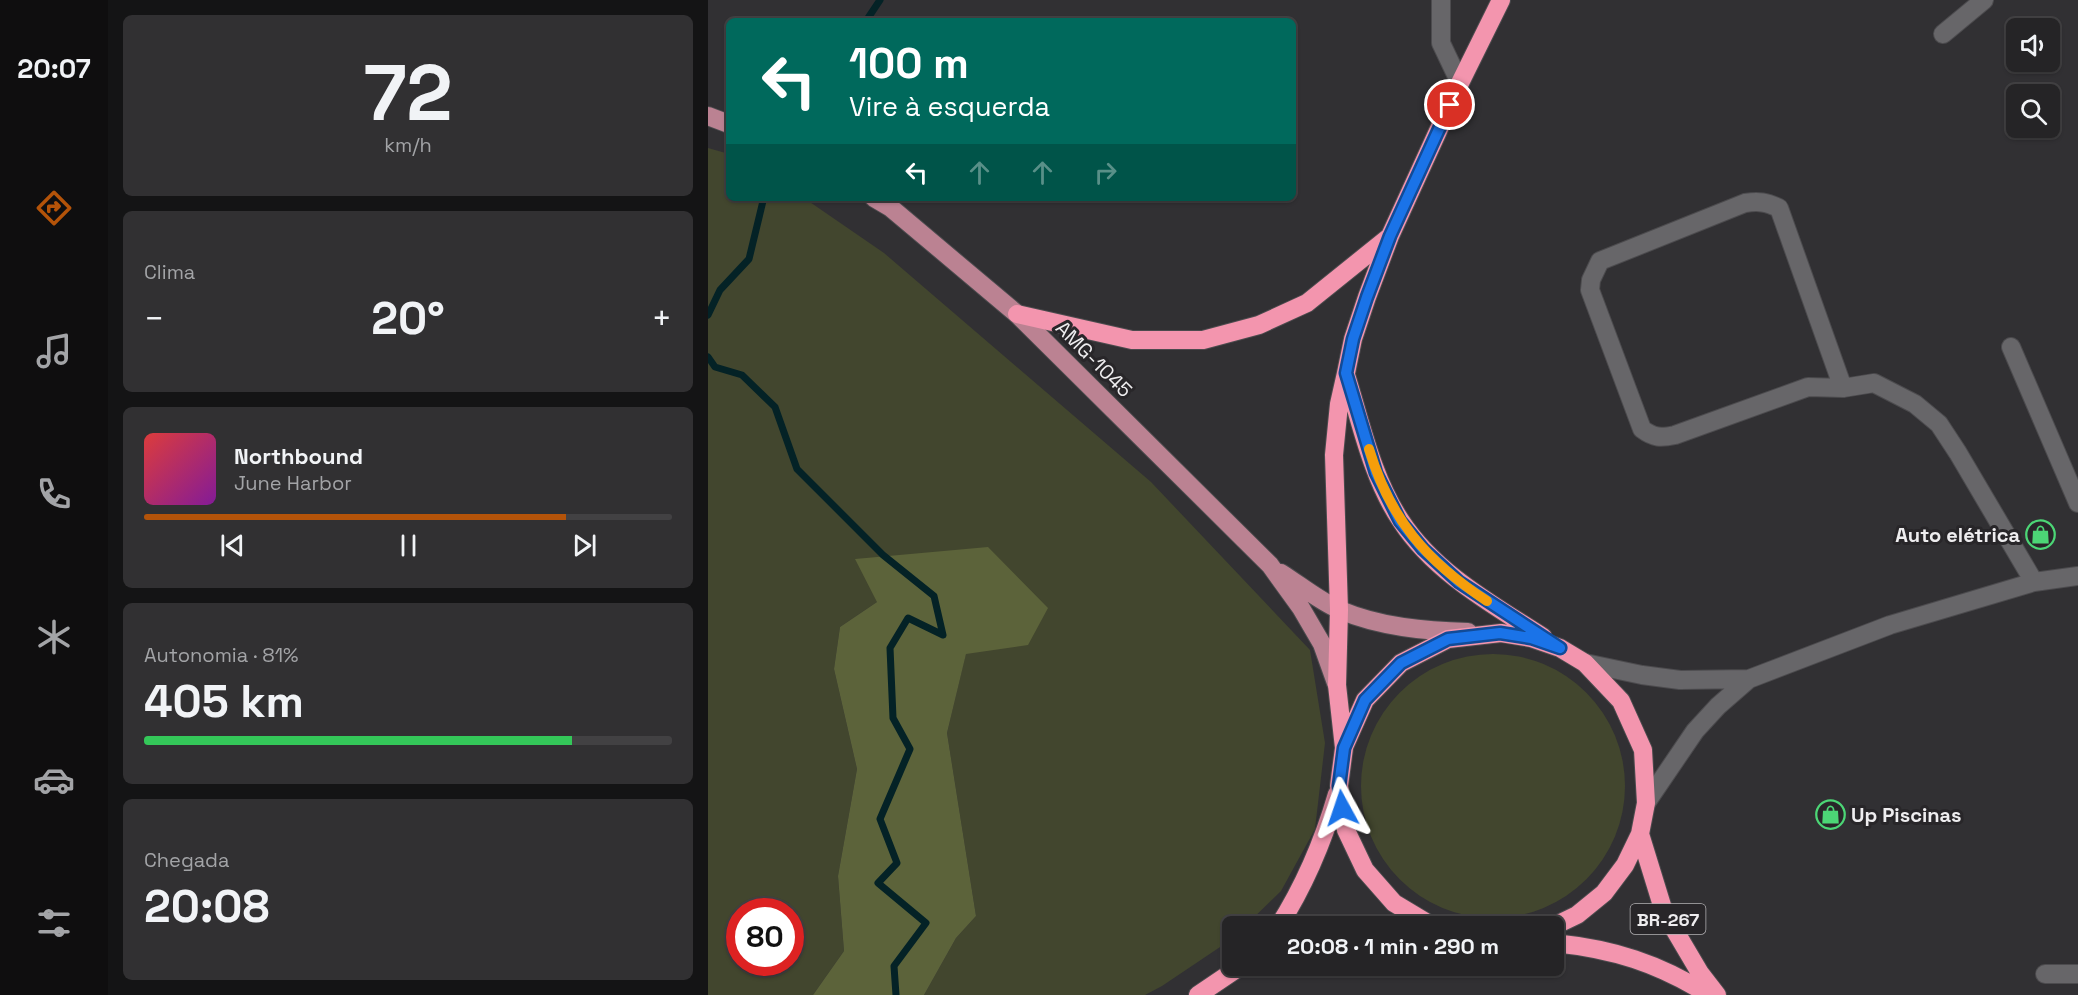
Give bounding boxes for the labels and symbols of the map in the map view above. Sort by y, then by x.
pin [1424,79,1475,130]
street label: AMG-1045 [1050,315,1138,403]
shop icon: Auto elétrica [2025,519,2057,551]
place label: Auto elétrica [1895,522,2020,548]
position arrow [1310,776,1374,840]
shop icon: Up Piscinas [1814,799,1846,831]
place label: Up Piscinas [1851,802,1961,828]
speed limit sign: 80 [726,898,804,976]
road number: BR-267 [1630,904,1706,934]

